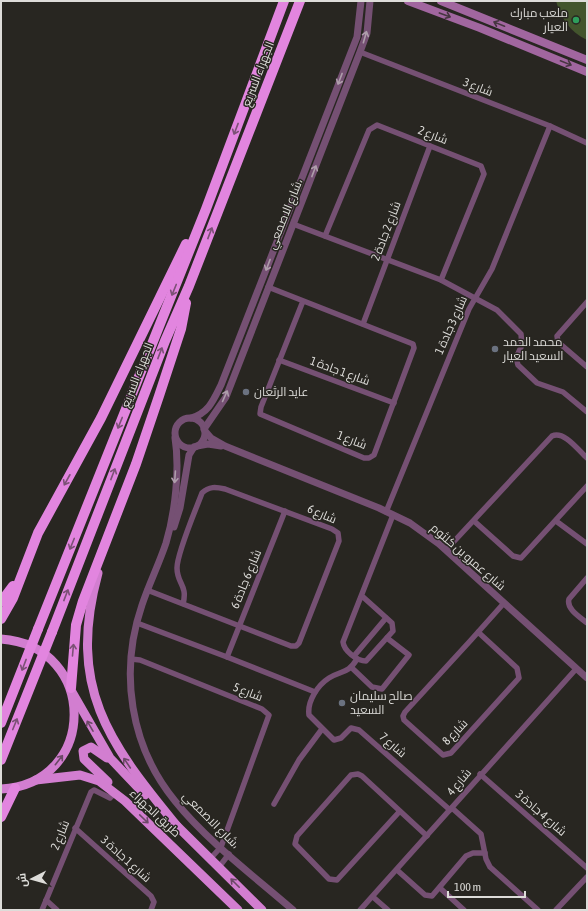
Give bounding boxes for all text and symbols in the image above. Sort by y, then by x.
place label: ملعب مبارك العيار [510,6,568,34]
one-way arrow [438,11,450,19]
marker: ملعب مبارك العيار [571,15,581,25]
one-way arrow [493,19,505,27]
one-way arrow [362,30,369,43]
street label: الجهراء السريع [239,39,278,109]
one-way arrow [559,59,571,67]
one-way arrow [336,72,344,84]
street label: شارع 3 [461,75,495,100]
one-way arrow [232,123,240,135]
street label: شارع 2 [416,123,450,148]
one-way arrow [310,166,318,178]
street label: شارع الاصمعي، [265,176,308,252]
street label: شارع 2 جادة 2 [368,199,405,263]
one-way arrow [206,227,214,239]
one-way arrow [263,258,271,270]
one-way arrow [169,283,177,295]
street label: شارع 3 جادة 1 [432,294,471,357]
place label: محمد الحمد السعيد العيار [502,335,563,363]
street label: الجهراء السريع [118,340,157,410]
marker: محمد الحمد السعيد العيار [490,344,500,354]
one-way arrow [156,347,164,359]
street label: شارع 1 جادة 1 [308,354,372,389]
place label: عايد الرثعان [254,385,308,399]
marker: عايد الرثعان [241,387,251,397]
one-way arrow [222,391,230,403]
one-way arrow [116,417,124,429]
street label: شارع 1 [335,428,369,453]
one-way arrow [110,469,117,481]
one-way arrow [172,470,179,483]
one-way arrow [62,474,70,486]
street label: شارع 6 [305,502,339,527]
street label: شارع عمرو بن كلثوم [427,521,508,594]
one-way arrow [68,537,76,549]
street label: شارع 6 جادة 6 [228,547,265,611]
one-way arrow [63,590,71,602]
one-way arrow [70,644,77,657]
one-way arrow [19,659,27,671]
street label: شارع 5 [231,680,265,705]
place label: صالح سليمان السعيد [350,689,413,717]
marker: صالح سليمان السعيد [337,698,347,708]
street label: شارع 8 [439,716,471,749]
one-way arrow [12,718,20,730]
one-way arrow [86,720,94,732]
street label: شارع 7 [376,730,409,761]
one-way arrow [55,755,63,766]
one-way arrow [123,758,131,769]
street label: شارع 4 [444,766,475,799]
street label: طريق الجهراء [127,786,183,840]
street label: شارع 4 جادة 3 [512,787,569,840]
street label: شارع الاصمعي، [178,789,243,854]
one-way arrow [139,815,149,824]
street label: شارع 2 [48,818,73,852]
street label: شارع 1 جادة 3 [97,833,154,886]
north arrow [12,859,52,899]
text: ش [15,872,30,888]
scale bar [448,873,525,899]
one-way arrow [230,878,240,888]
text: 100 m [454,880,481,894]

